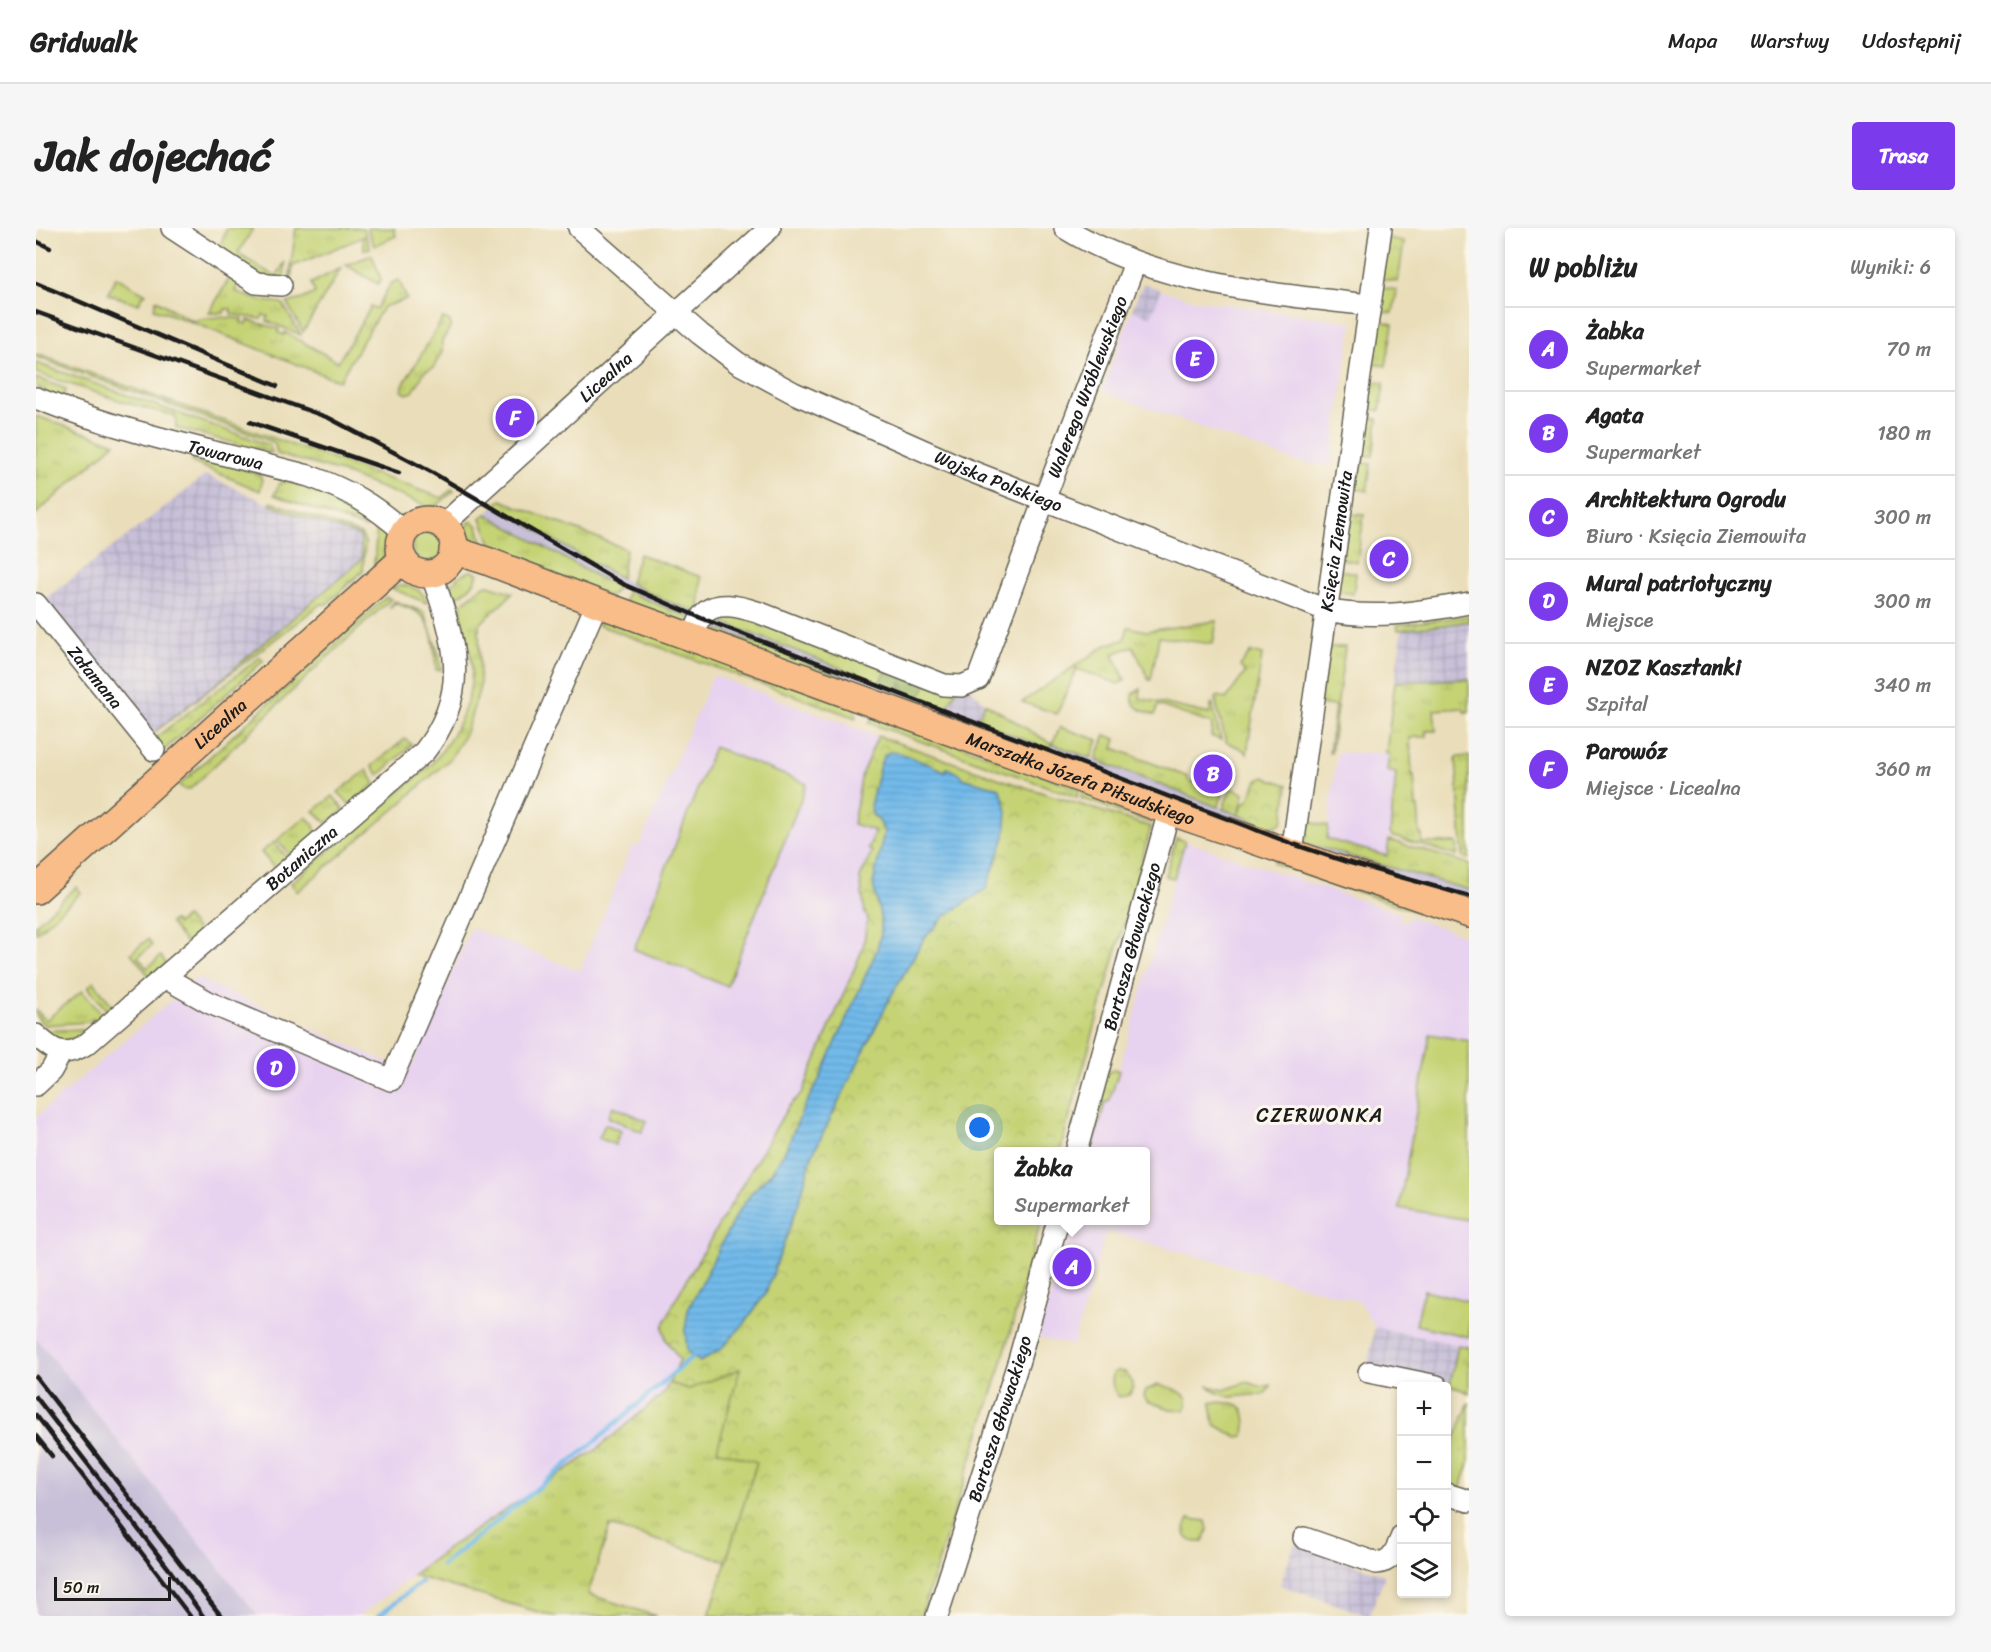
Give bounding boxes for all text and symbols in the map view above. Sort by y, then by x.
text: Gridwalk [30,17,138,66]
text: Mapa [1668,22,1717,60]
text: Warstwy [1750,22,1829,60]
text: Udostępnij [1862,22,1961,60]
text: Jak dojechać [36,119,271,193]
button: Trasa [1852,122,1955,190]
text: W pobliżu [1529,244,1638,290]
text: Wyniki: 6 [1850,250,1931,285]
street label: Walerego Wróblewskiego [1038,291,1137,483]
text: Żabka [1586,312,1644,351]
text: A [1542,332,1555,367]
text: 70 m [1886,332,1931,367]
pin: E [1176,336,1214,382]
street label: Licealna [571,344,641,411]
text: Supermarket [1586,351,1701,386]
pin: F [496,396,534,441]
text: Agata [1586,396,1643,435]
text: B [1542,416,1555,451]
text: 180 m [1877,416,1931,451]
street label: Towarowa [184,430,267,480]
text: Supermarket [1586,435,1701,470]
street label: Wojska Polskiego [929,441,1067,521]
street label: Księcia Ziemowita [1311,468,1362,614]
text: Architektura Ogrodu [1586,480,1786,519]
text: C [1542,500,1555,535]
text: 300 m [1874,500,1931,535]
text: Biuro · Księcia Ziemowita [1586,519,1806,554]
pin: C [1370,536,1408,582]
text: Mural patriotyczny [1586,564,1771,603]
text: D [1543,584,1554,619]
text: 300 m [1874,584,1931,619]
text: Miejsce [1586,603,1653,638]
street label: Załamana [59,638,131,716]
text: NZOZ Kasztanki [1586,648,1741,687]
text: E [1543,668,1554,703]
text: 340 m [1874,668,1931,703]
text: Szpital [1586,687,1648,722]
street label: Licealna [185,690,255,757]
street label: Marszałka Józefa Piłsudskiego [962,723,1199,835]
text: Parowóz [1586,732,1667,771]
pin: B [1194,752,1232,796]
text: F [1543,752,1554,787]
text: 360 m [1875,752,1931,787]
text: Miejsce · Licealna [1586,771,1741,806]
street label: Botaniczna [258,817,346,899]
street label: Bartosza Głowackiego [1094,859,1170,1034]
pin: D [256,1046,296,1090]
district label: CZERWONKA [1256,1098,1384,1133]
your location [965,1113,994,1142]
popup [994,1147,1150,1225]
text: Żabka [1015,1149,1072,1188]
text: Supermarket [1015,1188,1129,1223]
pin: A [1052,1244,1092,1290]
street label: Bartosza Głowackiego [958,1332,1041,1506]
map controls [1397,1382,1451,1598]
button: + [1397,1382,1451,1436]
button: − [1397,1436,1451,1490]
button: locate [1397,1490,1451,1544]
button: layers [1397,1544,1451,1598]
text: 50 m [63,1573,99,1602]
scale bar [54,1574,171,1602]

